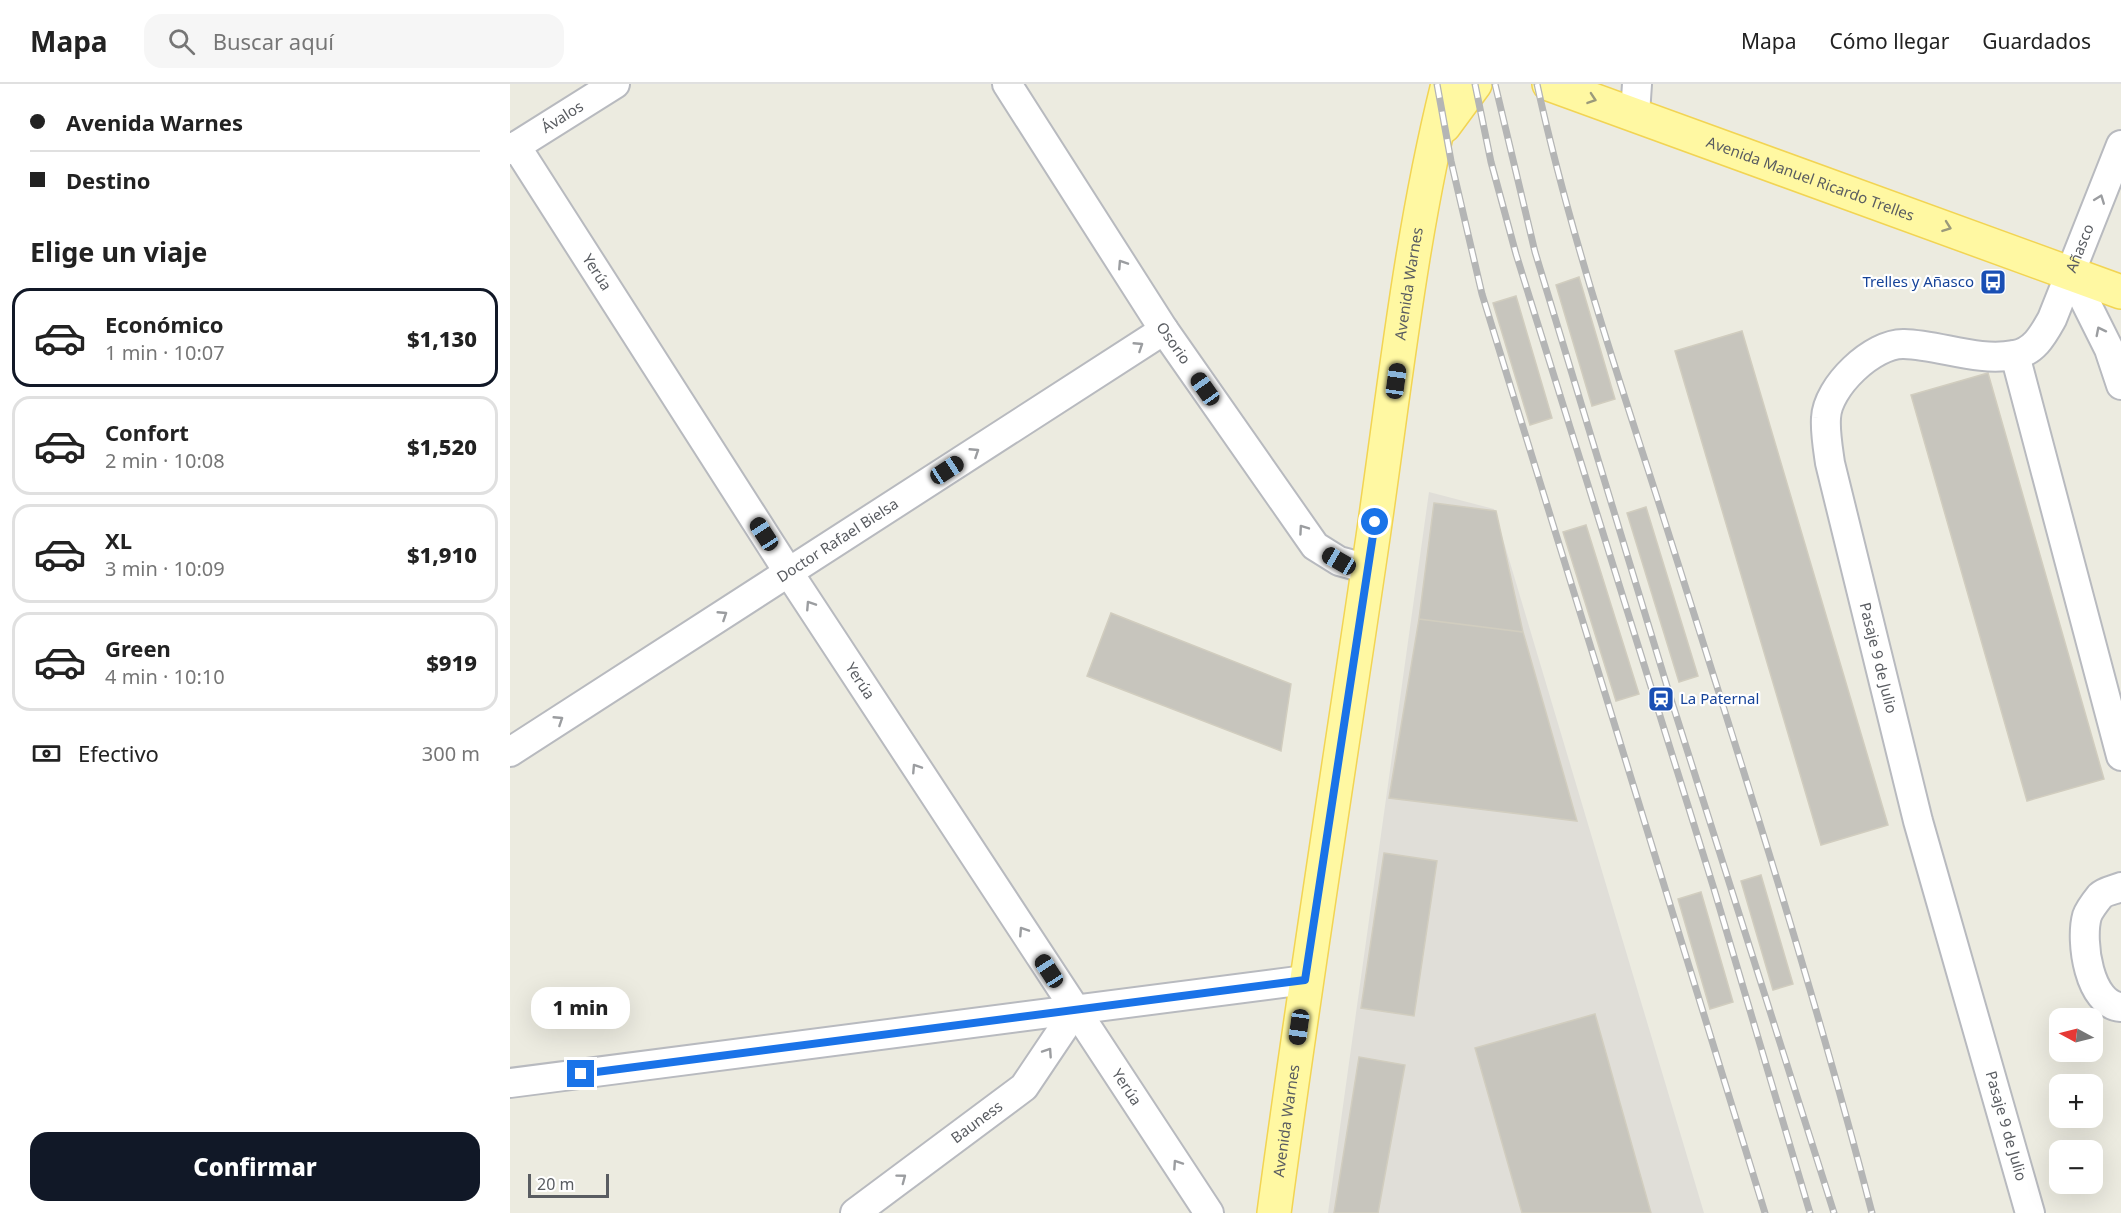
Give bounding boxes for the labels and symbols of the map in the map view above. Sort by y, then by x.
one-way arrow [1587,92,1597,105]
street label: Ávalos [537,96,587,137]
street label: Avenida Manuel Ricardo Trelles [1704,131,1917,225]
one-way arrow [2092,194,2105,205]
one-way arrow [1941,220,1952,233]
street label: Añasco [2060,221,2098,275]
street label: Avenida Warnes [1390,226,1427,341]
street label: Yerúa [578,250,617,294]
one-way arrow [1118,260,1130,270]
bus stop icon: Trelles y Añasco [1978,267,2008,297]
place label: Trelles y Añasco [1862,271,1974,291]
street label: Osorio [1152,318,1196,368]
one-way arrow [2096,326,2107,337]
one-way arrow [1132,342,1143,353]
car [1385,362,1407,400]
car [1187,369,1223,409]
one-way arrow [968,448,979,459]
car [927,453,967,487]
street label: Doctor Rafael Bielsa [772,493,902,586]
route start [1361,508,1388,535]
car [747,514,781,554]
one-way arrow [1299,525,1310,536]
car [1319,544,1359,578]
street label: Pasaje 9 de Julio [1856,600,1902,715]
one-way arrow [805,601,817,611]
one-way arrow [717,610,727,622]
street label: Yerúa [841,658,880,703]
station icon: La Paternal [1646,684,1676,714]
place label: La Paternal [1680,688,1759,708]
one-way arrow [553,716,563,728]
one-way arrow [912,764,924,774]
one-way arrow [1019,927,1030,938]
car [1032,951,1066,991]
callout: 1 min [532,987,631,1029]
car [1288,1008,1310,1046]
north arrow [2049,1008,2103,1062]
one-way arrow [1041,1047,1052,1058]
route end [567,1060,594,1087]
street label: Avenida Warnes [1268,1063,1303,1178]
street label: Yerúa [1108,1065,1147,1109]
street label: Pasaje 9 de Julio [1982,1068,2032,1183]
street label: Bauness [946,1096,1006,1147]
one-way arrow [1172,1160,1184,1170]
scale bar [528,1171,609,1198]
one-way arrow [895,1174,906,1185]

